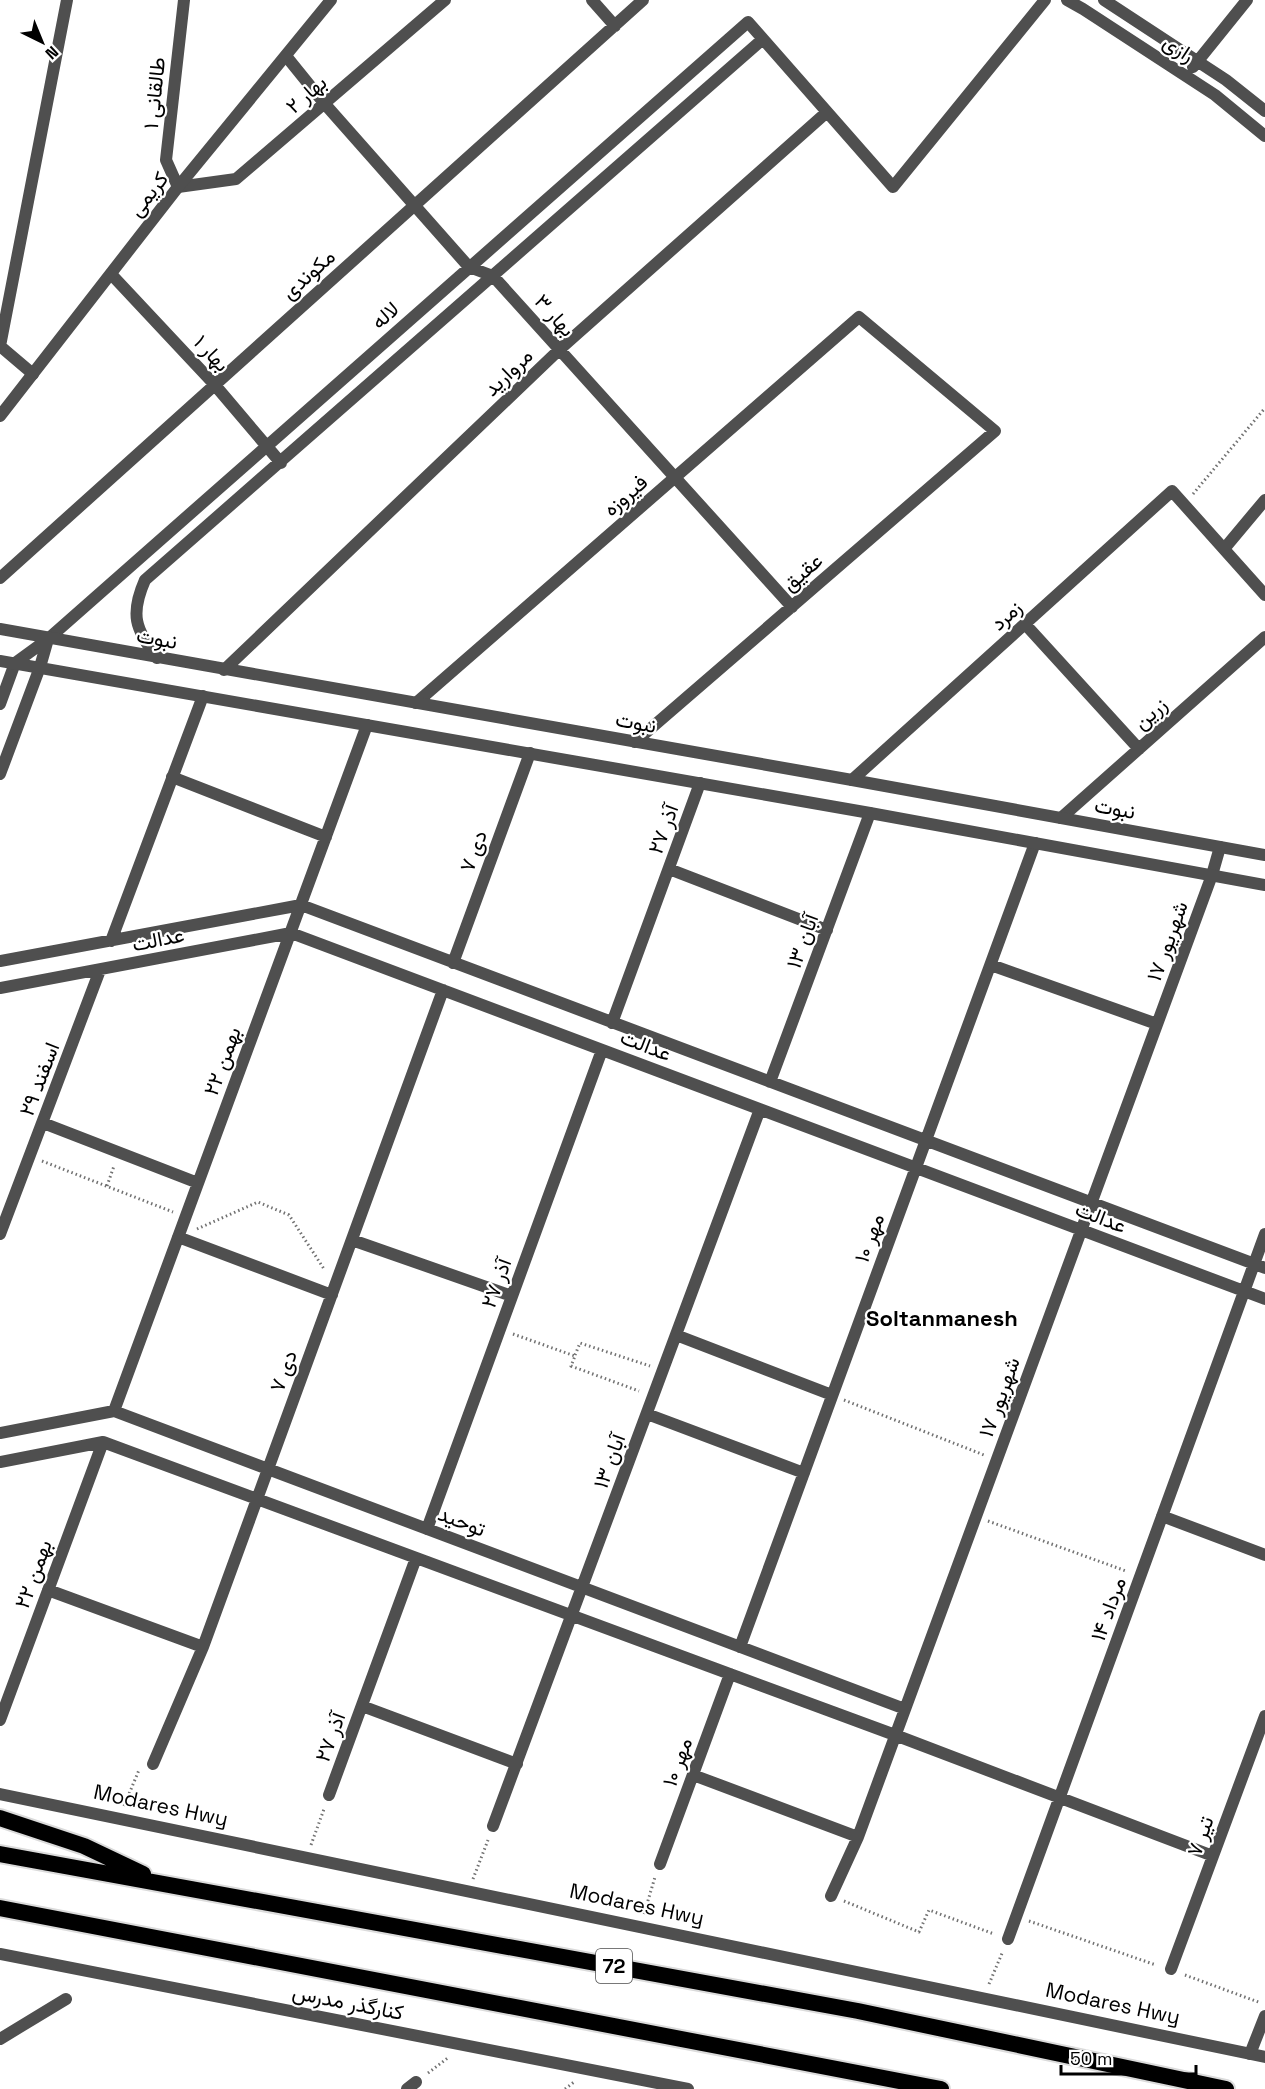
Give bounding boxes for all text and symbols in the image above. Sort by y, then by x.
north arrow [12,12,72,72]
street label: رازی [1158,28,1200,68]
text: N [41,41,63,64]
street label: طالقانی ۱ [137,56,171,130]
street label: بهار ۲ [280,69,332,119]
street label: کریمی [122,166,174,222]
street label: مکوندی [275,243,341,305]
street label: بهار ۳ [529,288,581,342]
street label: لاله [365,295,405,335]
street label: بهار ۱ [188,329,236,377]
street label: مروارید [478,342,538,402]
street label: فیروزه [597,468,653,522]
street label: عقیق [776,547,828,597]
street label: زمرد [985,594,1027,636]
street label: نبوت [134,621,180,655]
street label: زرین [1127,691,1173,735]
street label: نبوت [613,705,659,739]
street label: نبوت [1092,791,1138,825]
street label: ۲۷ آذر [642,798,685,858]
street label: ۷ دی [453,826,493,876]
street label: ۱۷ شهریور [1140,897,1194,985]
street label: ۱۳ آبان [780,908,825,972]
street label: عدالت [130,921,186,957]
street label: ۲۲ بهمن [197,1023,247,1099]
street label: عدالت [617,1023,675,1067]
street label: ۲۹ اسفند [13,1038,65,1120]
street label: عدالت [1072,1195,1130,1239]
street label: ۱۰ مهر [848,1210,890,1266]
street label: ۲۷ آذر [475,1252,518,1312]
district label: Soltanmanesh [866,1304,1018,1332]
street label: ۷ دی [263,1346,303,1396]
street label: ۱۷ شهریور [972,1353,1026,1441]
street label: ۱۳ آبان [587,1428,632,1492]
street label: توحید [434,1500,490,1542]
street label: ۲۲ بهمن [8,1536,58,1612]
street label: ۱۴ مرداد [1084,1573,1132,1645]
street label: ۲۷ آذر [309,1706,352,1766]
street label: ۱۰ مهر [656,1734,698,1790]
street label: Modares Hwy [91,1778,231,1832]
street label: ۷ تیر [1180,1812,1220,1860]
street label: Modares Hwy [567,1877,707,1931]
road number: 72 [596,1949,632,1983]
street label: Modares Hwy [1043,1976,1183,2030]
street label: کنارگذر مدرس [290,1978,406,2026]
scale bar [1061,2038,1196,2076]
text: 50 m [1070,2047,1112,2070]

